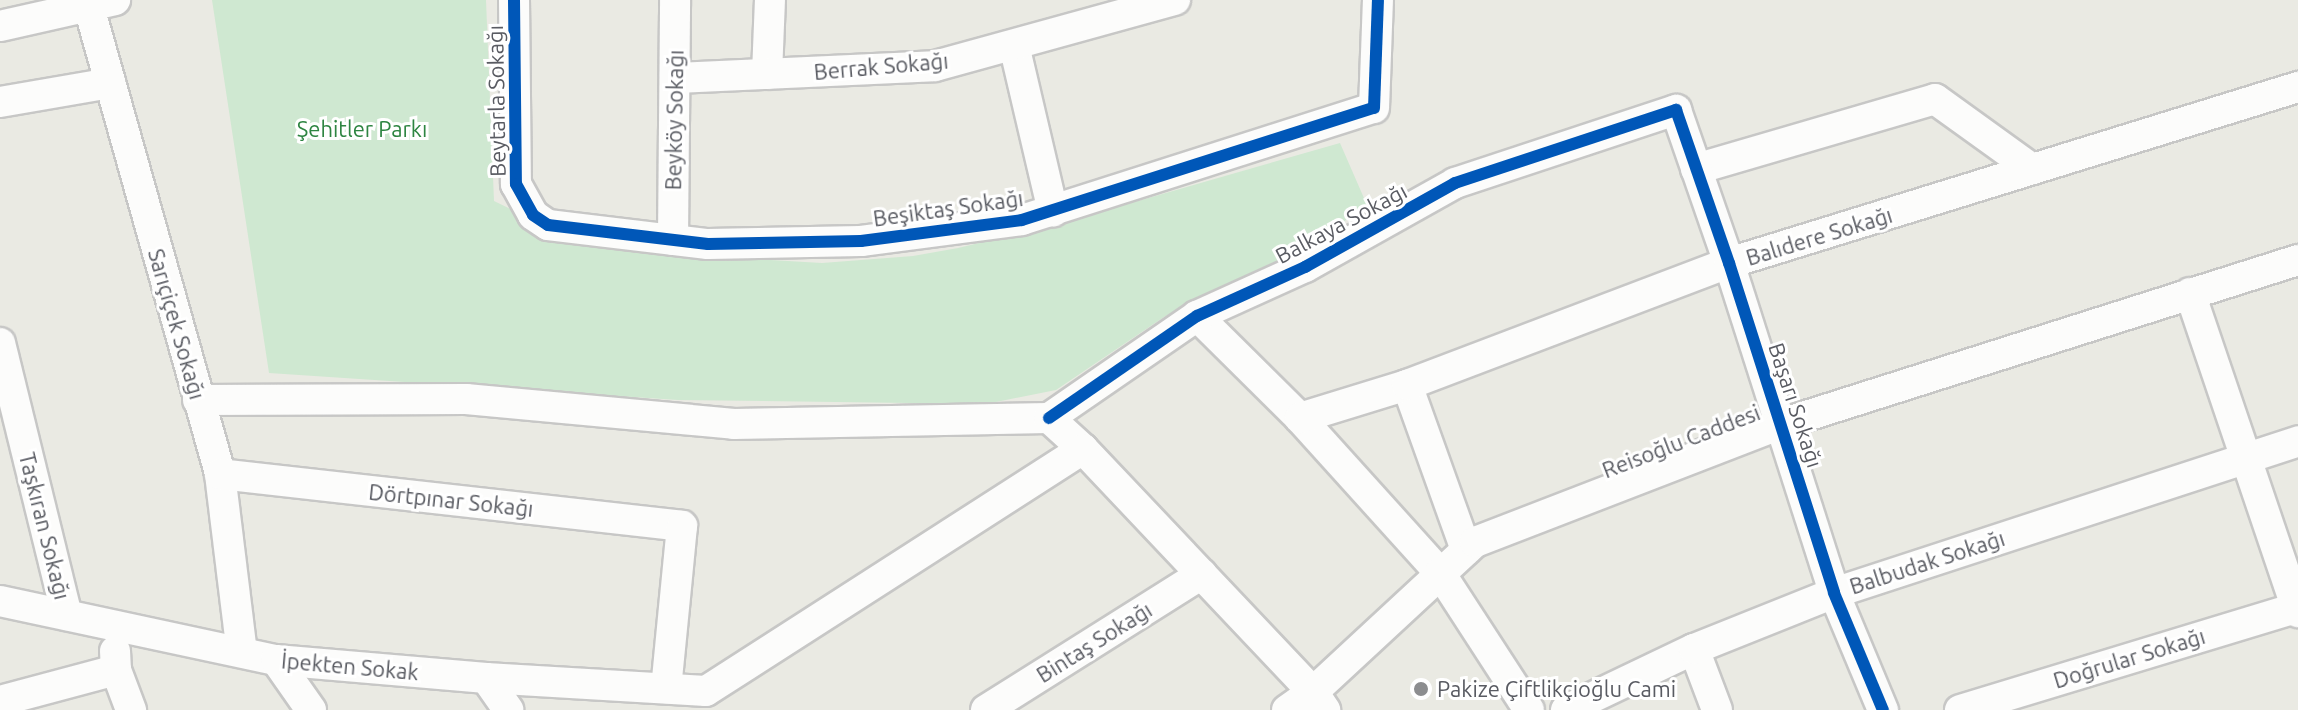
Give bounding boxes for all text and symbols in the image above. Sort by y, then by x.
street label: Beytarla Sokağı [481,25,511,177]
street label: Berrak Sokağı [813,47,949,85]
street label: Beyköy Sokağı [660,49,688,191]
park label: Şehitler Parkı [297,116,427,142]
street label: Balkaya Sokağı [1271,177,1411,269]
street label: Beşiktaş Sokağı [871,184,1025,232]
street label: Balıdere Sokağı [1743,201,1895,271]
street label: Sarıçiçek Sokağı [143,246,211,402]
street label: Başarı Sokağı [1763,339,1829,471]
street label: Reisoğlu Caddesi [1598,399,1764,483]
street label: Taşkıran Sokağı [14,450,76,602]
street label: Dörtpınar Sokağı [367,478,535,522]
street label: Balbudak Sokağı [1846,524,2008,600]
street label: Bintaş Sokağı [1031,596,1157,688]
street label: Doğrular Sokağı [2050,622,2208,694]
street label: İpekten Sokak [280,647,420,685]
place label: Pakize Çiftlikçioğlu Cami [1437,676,1676,702]
marker: Pakize Çiftlikçioğlu Cami [1412,680,1430,698]

